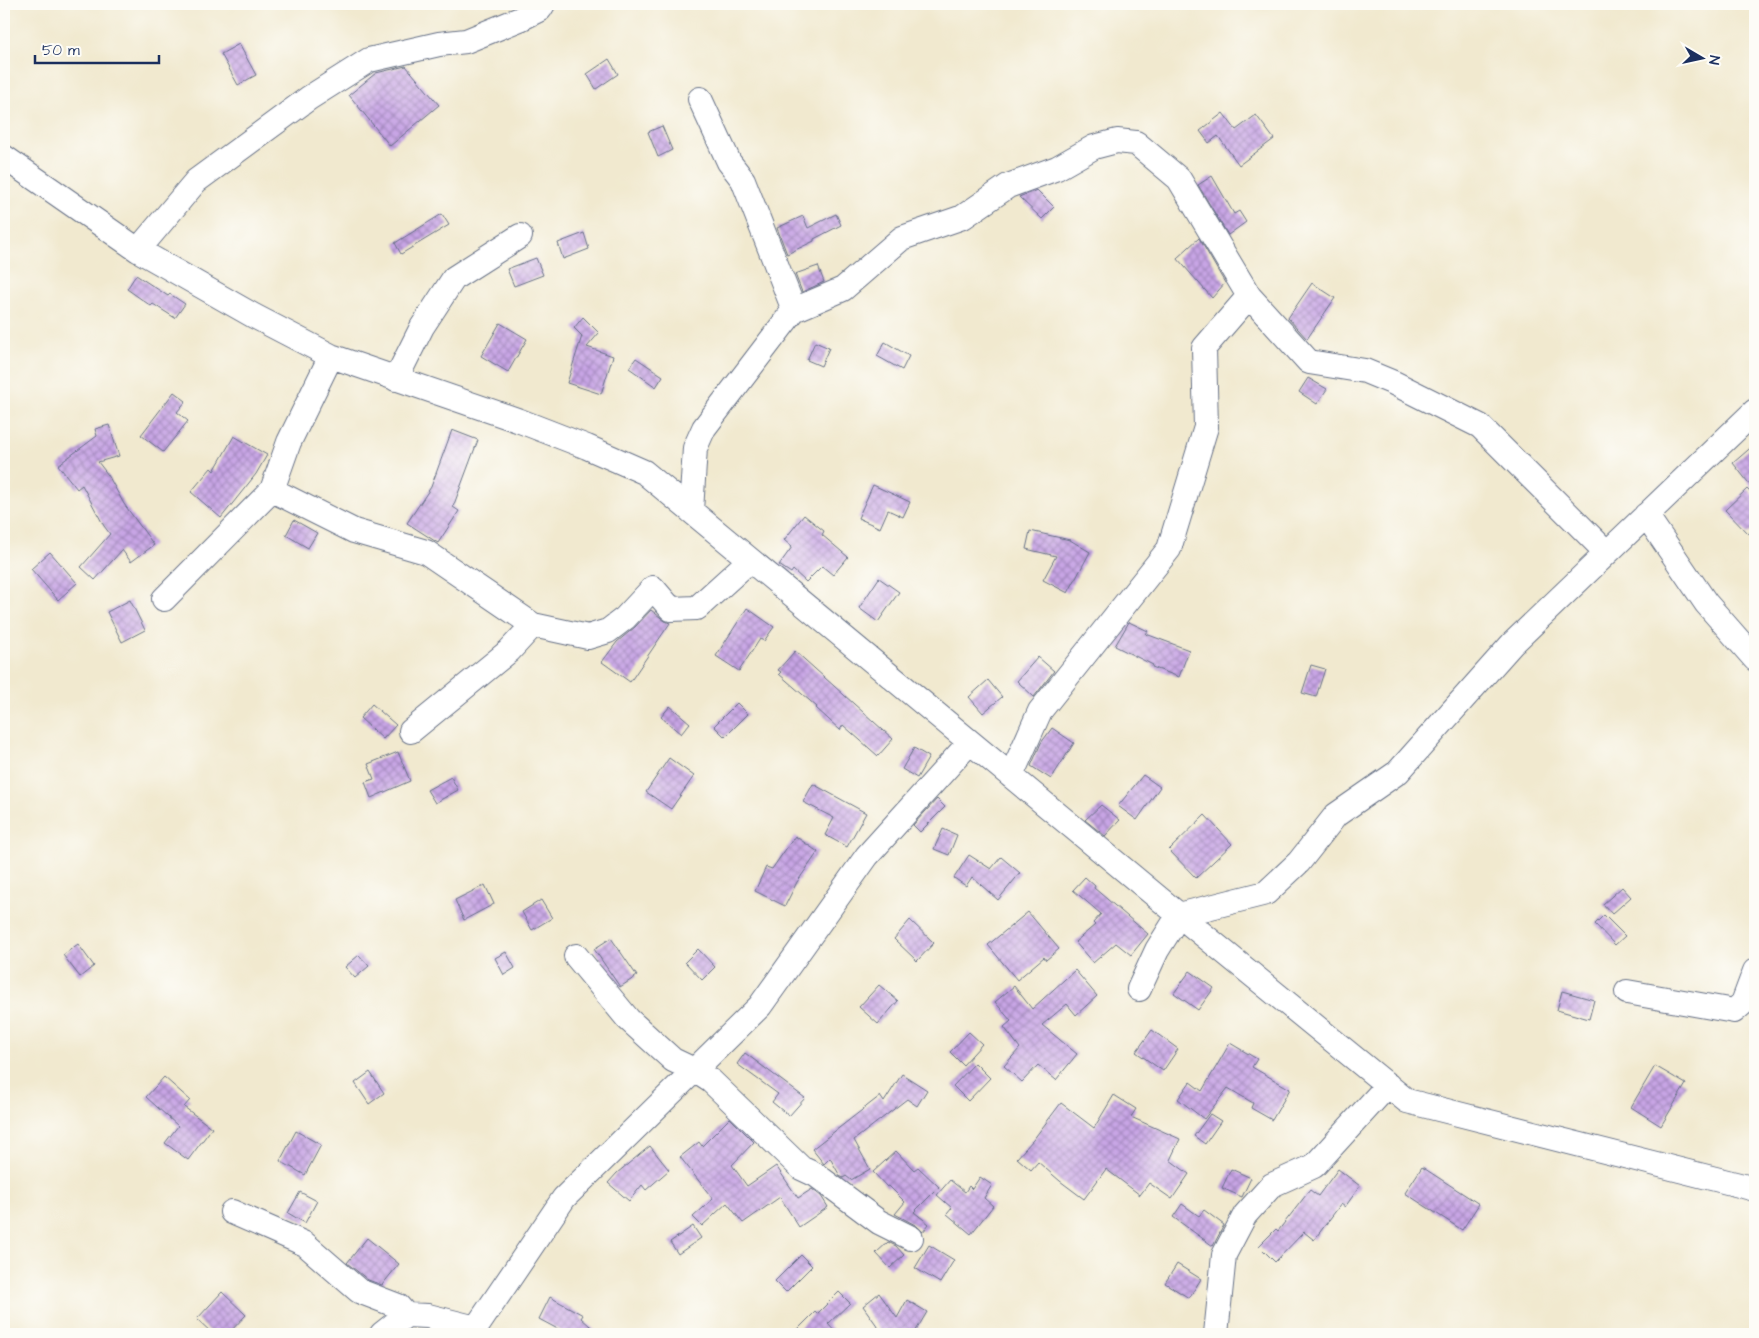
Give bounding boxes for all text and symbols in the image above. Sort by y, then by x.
scale bar [35,32,159,64]
north arrow [1676,32,1726,82]
text: 50 m [42,40,80,61]
text: N [1703,54,1724,66]

